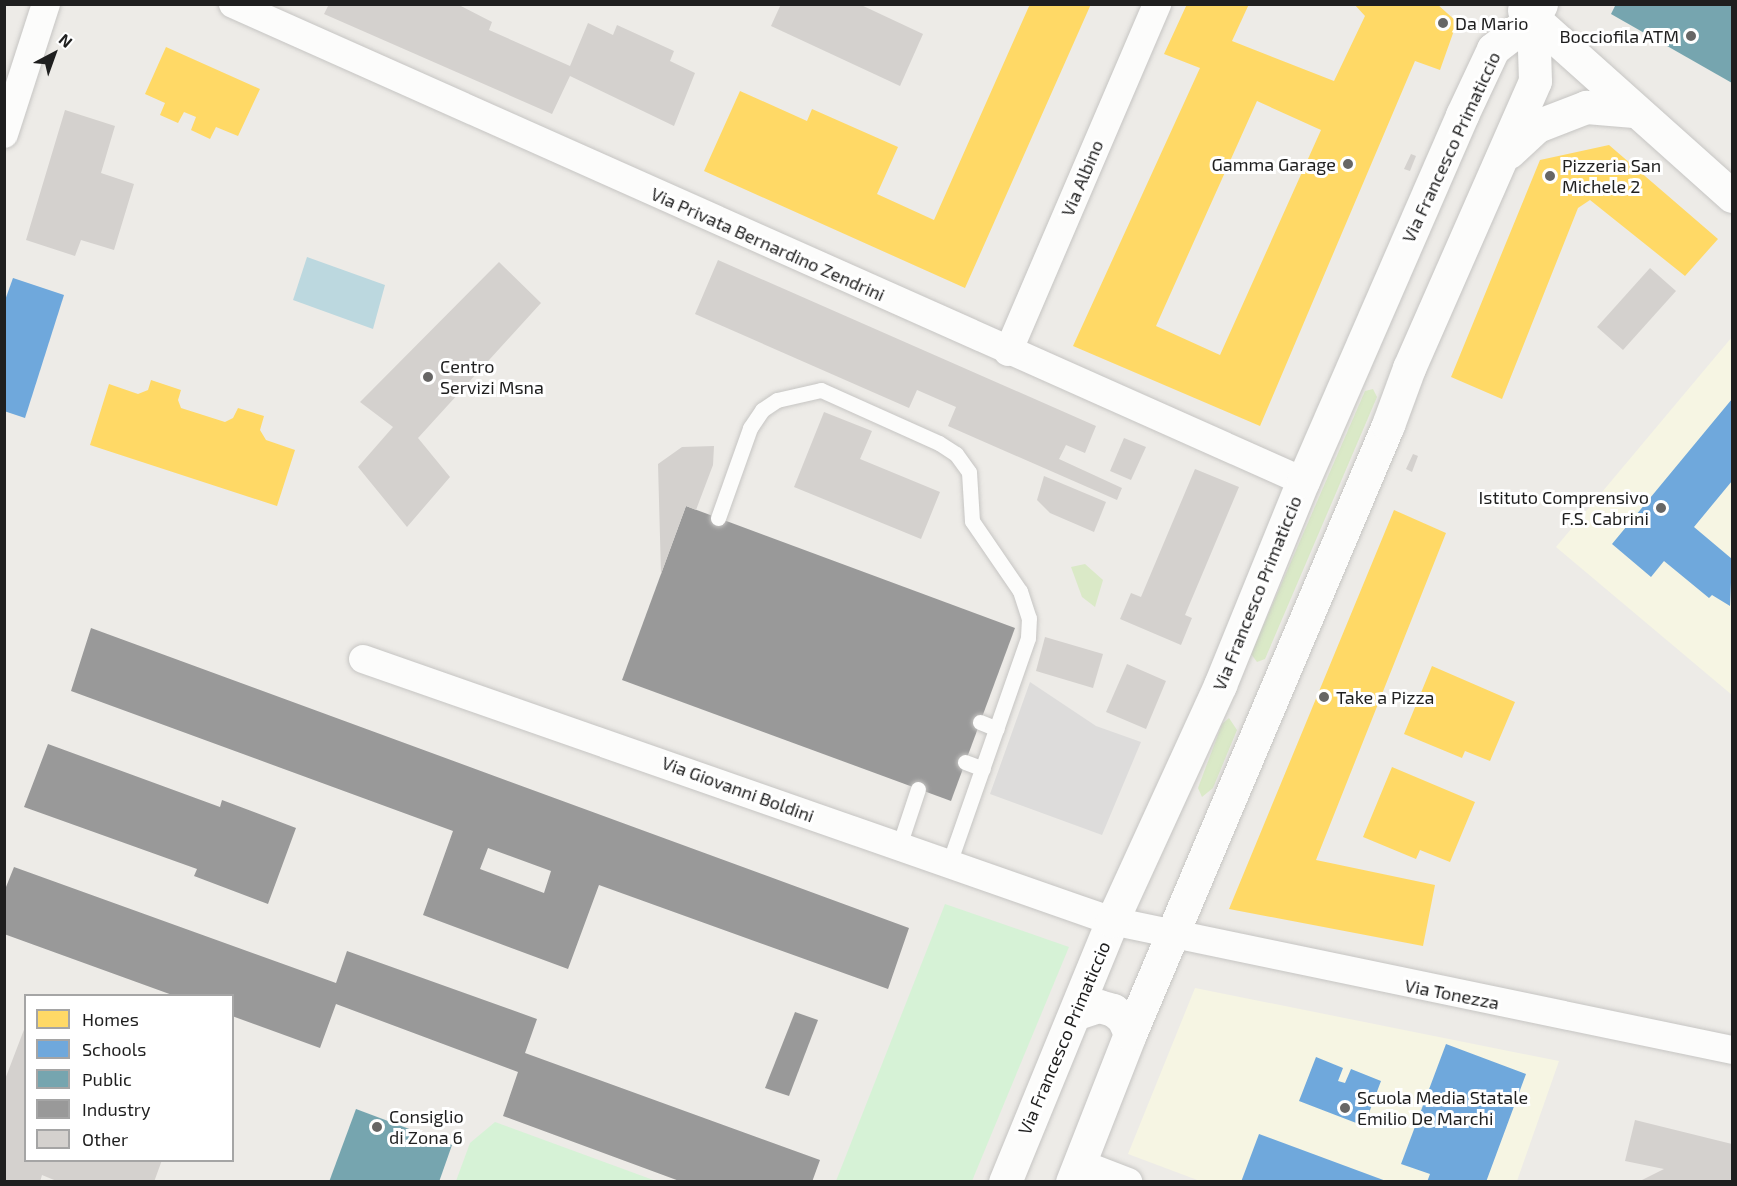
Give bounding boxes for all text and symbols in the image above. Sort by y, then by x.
place label: Da Mario [1455,12,1528,34]
marker: Da Mario [1436,16,1450,30]
north arrow [24,24,84,84]
place label: Bocciofila ATM [1559,25,1679,47]
text: N [56,29,77,51]
marker: Bocciofila ATM [1684,29,1698,43]
street label: Via Francesco Primaticcio [1397,48,1505,246]
street label: Via Albino [1056,136,1108,220]
place label: Gamma Garage [1211,153,1336,175]
place label: Pizzeria San Michele 2 [1562,155,1661,198]
marker: Gamma Garage [1341,157,1355,171]
marker: Pizzeria San Michele 2 [1543,169,1557,183]
street label: Via Privata Bernardino Zendrini [648,183,888,305]
place label: Centro Servizi Msna [440,356,544,398]
marker: Centro Servizi Msna [421,370,435,384]
place label: Istituto Comprensivo F.S. Cabrini [1479,487,1649,530]
street label: Via Francesco Primaticcio [1208,492,1306,694]
marker: Istituto Comprensivo F.S. Cabrini [1654,501,1668,515]
place label: Take a Pizza [1336,686,1434,708]
marker: Take a Pizza [1317,690,1331,704]
street label: Via Giovanni Boldini [659,751,817,827]
street label: Via Francesco Primaticcio [1013,938,1115,1138]
street label: Via Tonezza [1403,974,1501,1014]
legend [24,994,234,1162]
text: Homes [82,1008,139,1030]
text: Schools [82,1038,146,1060]
text: Public [82,1068,132,1090]
place label: Scuola Media Statale Emilio De Marchi [1357,1087,1528,1130]
text: Industry [82,1098,151,1120]
marker: Scuola Media Statale Emilio De Marchi [1338,1101,1352,1115]
place label: Consiglio di Zona 6 [389,1106,464,1148]
marker: Consiglio di Zona 6 [370,1120,384,1134]
text: Other [82,1128,128,1150]

